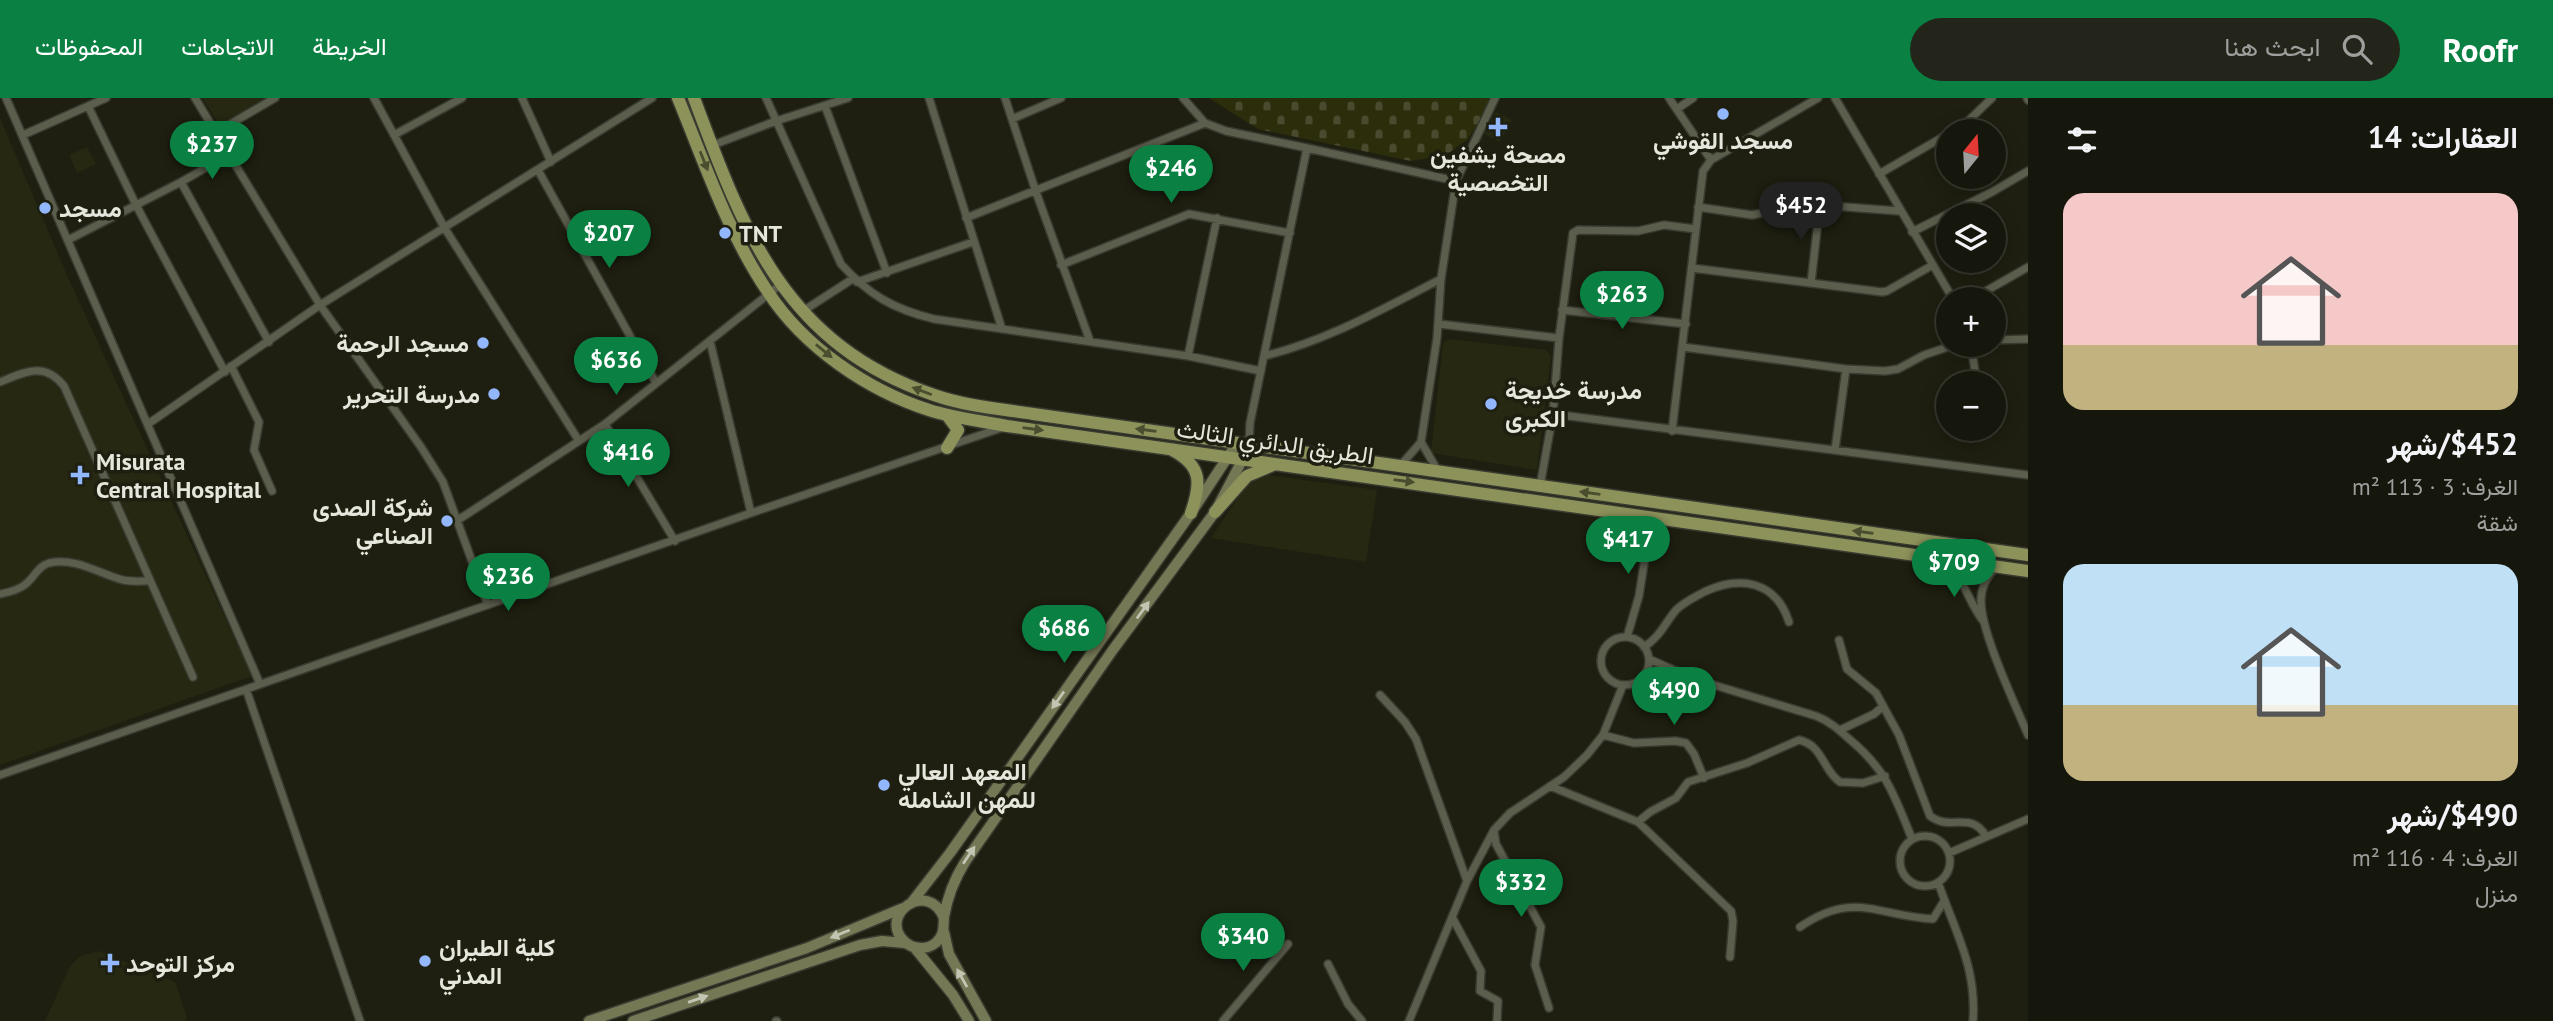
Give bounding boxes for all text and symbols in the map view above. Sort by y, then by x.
search box [1910,18,2400,81]
text: Roofr [2442,28,2518,71]
text: ابحث هنا [2224,30,2320,63]
icon: search [2338,30,2376,68]
text: المحفوظات [35,31,143,62]
text: الاتجاهات [181,31,274,62]
text: الخريطة [312,31,387,62]
marker: مسجد القوشي [1715,106,1731,122]
marker: مصحة يشفين التخصصية [1488,117,1508,137]
text: العقارات: 14 [2368,117,2518,156]
north arrow [1936,119,2006,189]
map controls [1936,119,2006,441]
icon: filters [2063,121,2101,159]
pin: $237 [171,122,253,181]
place label: مسجد القوشي [1653,125,1793,161]
text: $237 [186,129,238,158]
place label: مصحة يشفين التخصصية [1430,139,1566,198]
pin: $246 [1130,146,1212,205]
one-way arrow [698,151,709,172]
text: $246 [1145,153,1197,182]
pin: $452 [1760,183,1842,242]
text: $452 [1775,190,1827,219]
place label: مسجد [59,193,122,224]
marker: مسجد [37,200,53,216]
button: layers [1936,203,2006,273]
pin: $207 [568,211,650,270]
text: $207 [583,218,635,247]
place label: TNT [739,218,782,249]
marker: TNT [717,225,733,241]
icon: home [2228,238,2354,364]
pin: $263 [1581,272,1663,331]
text: $263 [1596,279,1648,308]
button: + [1936,287,2006,357]
place label: مسجد الرحمة [336,328,469,359]
marker: مسجد الرحمة [475,335,491,351]
pin: $636 [575,338,657,397]
one-way arrow [815,343,832,358]
text: $636 [590,345,642,374]
button: − [1936,371,2006,441]
place label: مدرسة خديجة الكبرى [1505,375,1642,434]
place label: مدرسة التحرير [342,379,480,410]
one-way arrow [912,385,933,396]
marker: مدرسة التحرير [486,386,502,402]
marker: مدرسة خديجة الكبرى [1483,396,1499,412]
street label: الطريق الدائري الثالث [1174,413,1375,475]
one-way arrow [1022,424,1044,435]
one-way arrow [1135,424,1157,435]
text: $452/شهر [2387,424,2518,463]
pin: $416 [587,430,669,489]
text: $416 [602,437,654,466]
place label: Misurata Central Hospital [96,446,262,505]
marker: Misurata Central Hospital [70,465,90,485]
text: الغرف: 3 · 113 m² [2352,472,2518,501]
one-way arrow [1393,476,1415,487]
one-way arrow [1578,487,1600,498]
place label: شركة الصدى الصناعي [312,492,433,556]
text: شقة [2476,508,2518,537]
marker: شركة الصدى الصناعي [439,513,455,529]
pin: $417 [1587,517,1669,576]
text: $417 [1602,524,1654,553]
one-way arrow [1852,526,1874,537]
pin: $709 [1913,540,1995,599]
text: $709 [1928,547,1980,576]
pin: $236 [467,554,549,613]
text: $236 [482,561,534,590]
one-way arrow [1136,601,1150,619]
pin: $686 [1023,606,1105,665]
icon: home [2228,609,2354,735]
text: $686 [1038,613,1090,642]
pin: $490 [1633,668,1715,727]
text: $490 [1648,675,1700,704]
one-way arrow [1051,691,1065,709]
place label: المعهد العالي للمهن الشامله [898,756,1036,815]
marker: المعهد العالي للمهن الشامله [876,777,892,793]
text: $490/شهر [2387,795,2518,834]
text: الغرف: 4 · 116 m² [2352,843,2518,872]
one-way arrow [962,846,975,865]
pin: $332 [1480,860,1562,919]
text: $332 [1495,867,1547,896]
text: منزل [2475,879,2518,908]
pin: $340 [1202,914,1284,973]
text: $340 [1217,921,1269,950]
one-way arrow [829,929,850,940]
place label: كلية الطيران المدني [439,932,555,996]
place label: مركز التوحد [126,948,235,979]
marker: مركز التوحد [100,953,120,973]
marker: كلية الطيران المدني [417,953,433,969]
one-way arrow [956,968,968,987]
one-way arrow [688,993,709,1004]

